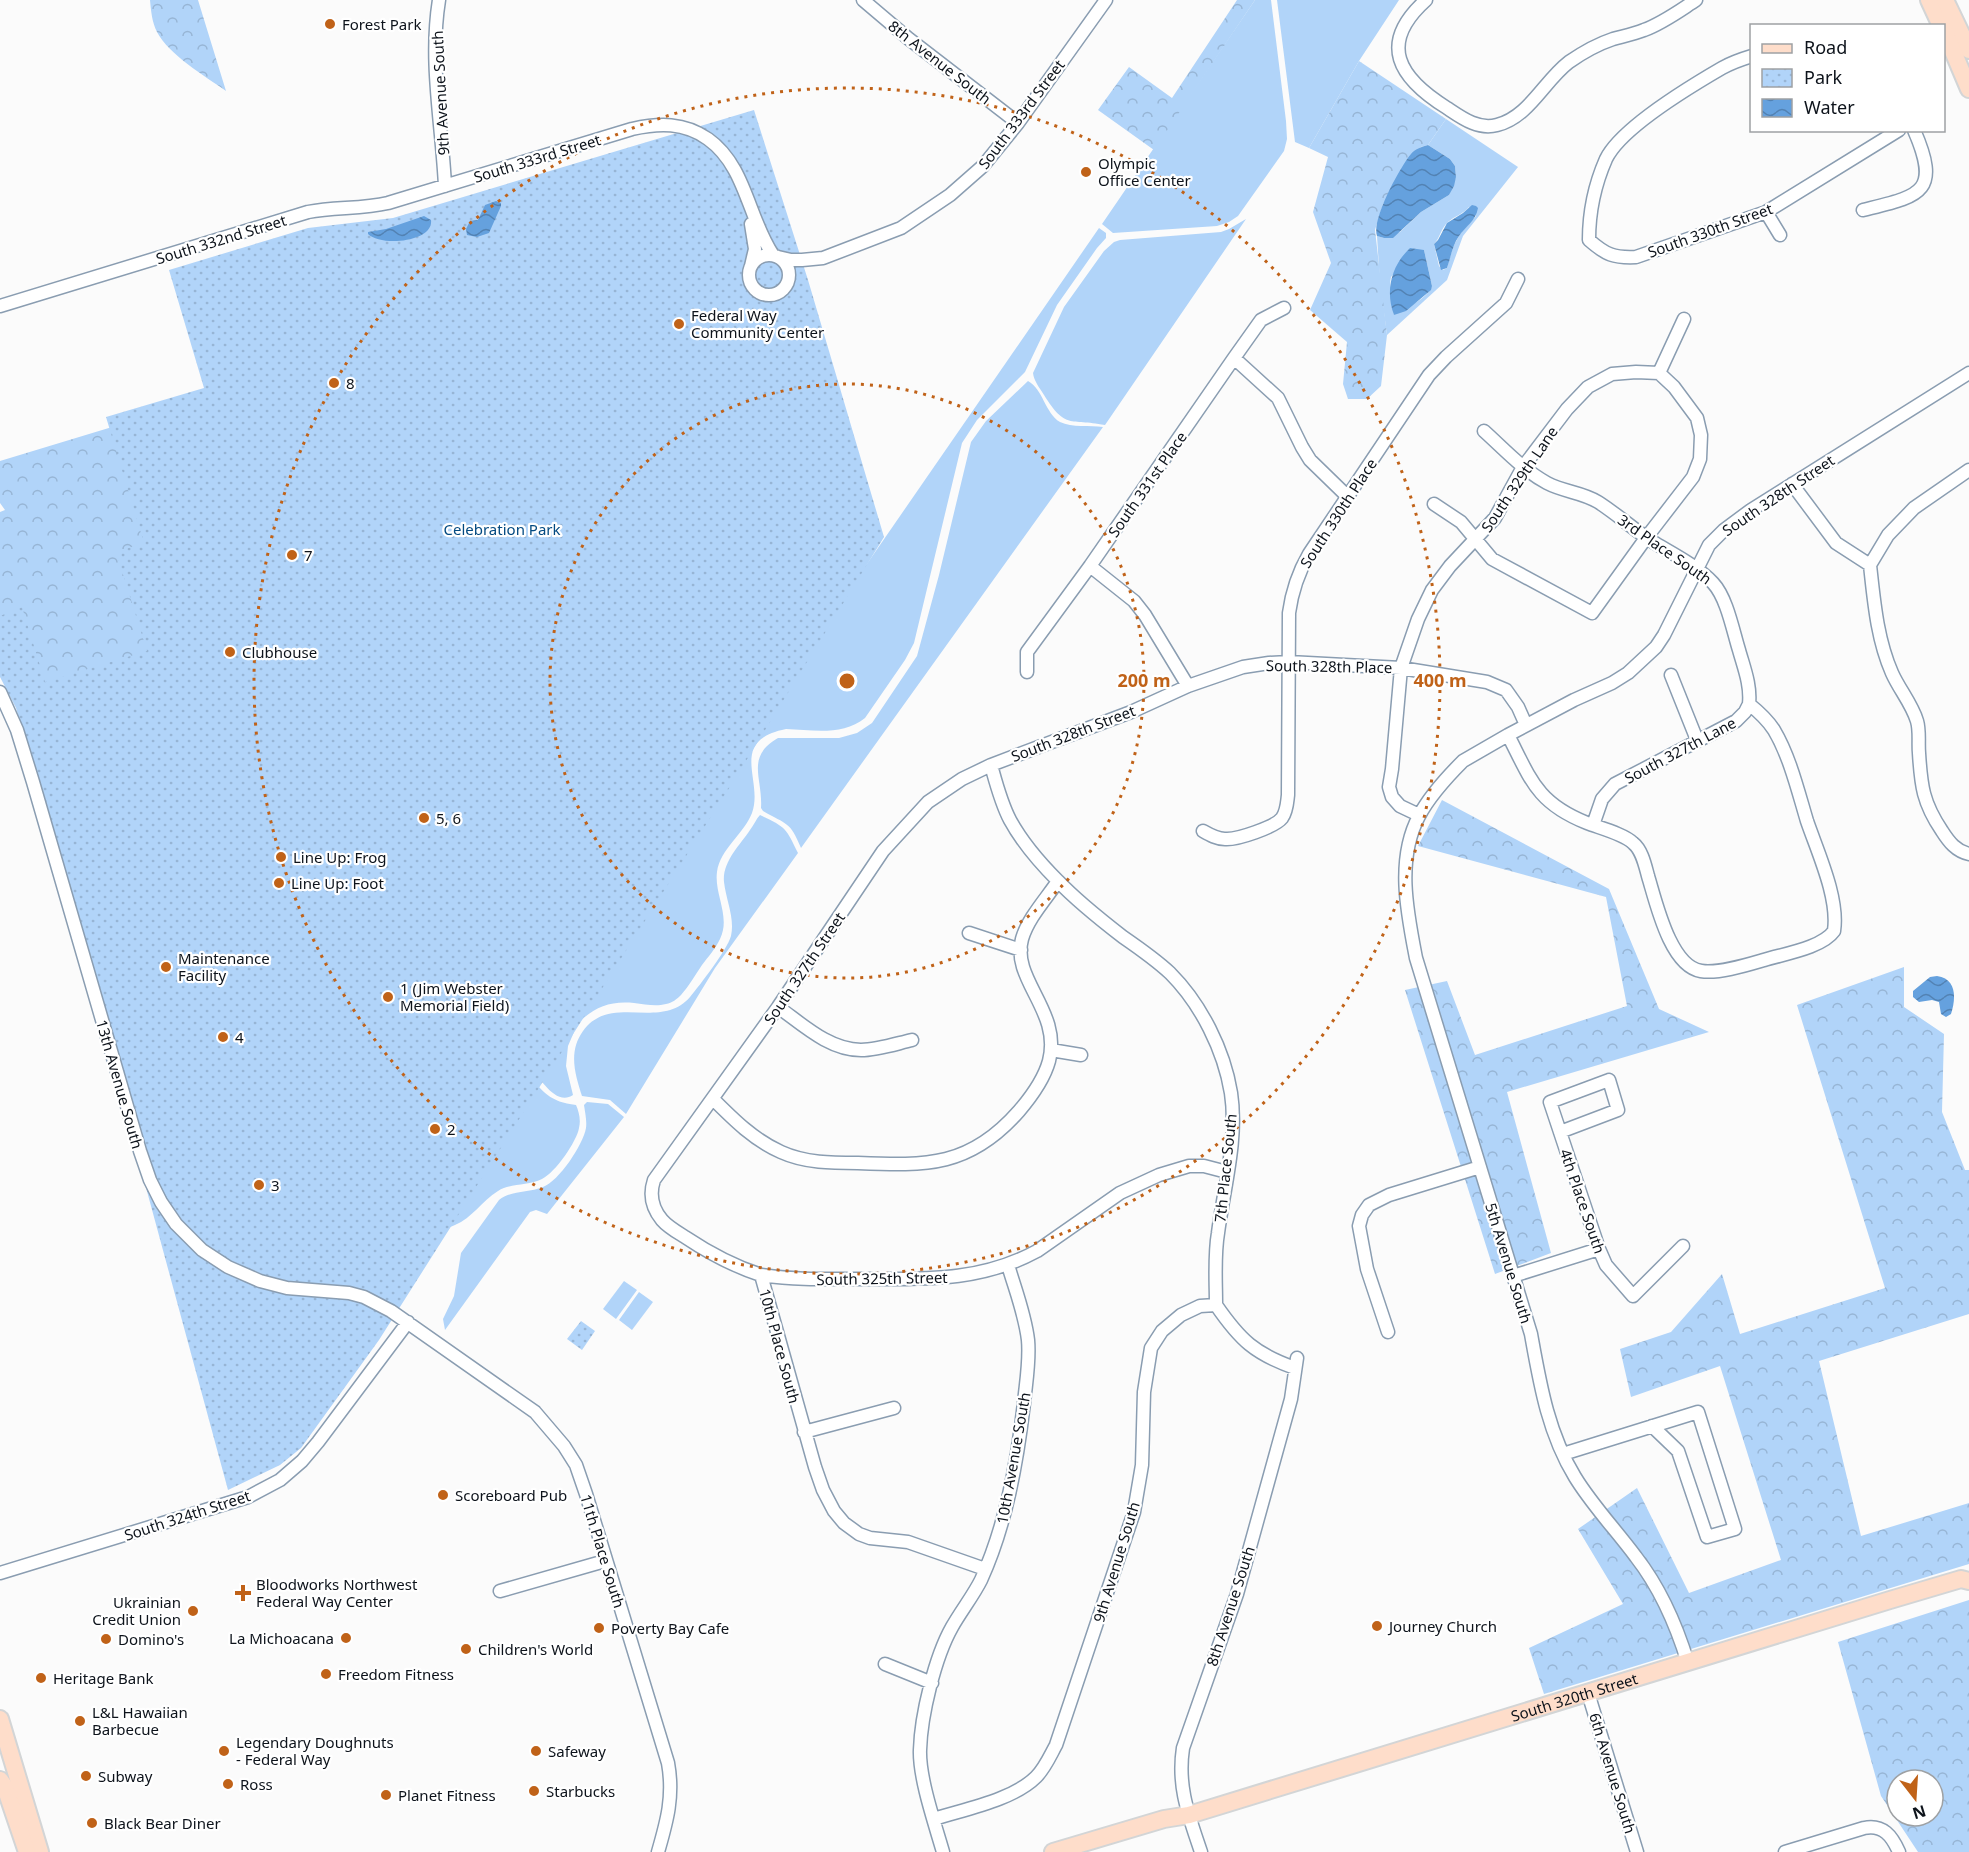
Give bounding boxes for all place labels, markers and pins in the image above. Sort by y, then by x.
place label: Forest Park [342,14,421,34]
marker: Forest Park [323,17,337,31]
place label: Olympic Office Center [1098,153,1191,190]
marker: Olympic Office Center [1079,165,1093,179]
place label: Federal Way Community Center [691,305,824,342]
marker: Federal Way Community Center [672,317,686,331]
place label: 8 [346,373,355,393]
marker: 8 [327,376,341,390]
place label: 7 [304,545,313,565]
marker: 7 [285,548,299,562]
place label: Clubhouse [242,642,317,662]
marker: Clubhouse [223,645,237,659]
centre of rings [837,671,857,691]
place label: 5, 6 [436,808,461,828]
marker: 5, 6 [417,811,431,825]
place label: Line Up: Frog [293,847,386,867]
marker: Line Up: Frog [274,850,288,864]
place label: Line Up: Foot [291,873,384,893]
marker: Line Up: Foot [272,876,286,890]
place label: Maintenance Facility [178,948,270,985]
marker: Maintenance Facility [159,960,173,974]
place label: 1 (Jim Webster Memorial Field) [400,978,509,1015]
marker: 1 (Jim Webster Memorial Field) [381,990,395,1004]
place label: 4 [235,1027,244,1047]
marker: 4 [216,1030,230,1044]
place label: 2 [447,1119,456,1139]
marker: 2 [428,1122,442,1136]
place label: 3 [271,1175,280,1195]
marker: 3 [252,1178,266,1192]
place label: Scoreboard Pub [455,1485,567,1505]
marker: Scoreboard Pub [436,1488,450,1502]
place label: Bloodworks Northwest Federal Way Center [256,1574,418,1611]
marker: Bloodworks Northwest Federal Way Center [234,1584,252,1602]
place label: Ukrainian Credit Union [92,1592,181,1629]
marker: Ukrainian Credit Union [186,1604,200,1618]
place label: Journey Church [1387,1616,1497,1636]
place label: Poverty Bay Cafe [611,1618,729,1638]
marker: Journey Church [1370,1619,1384,1633]
marker: Poverty Bay Cafe [592,1621,606,1635]
place label: La Michoacana [229,1628,334,1648]
place label: Domino's [118,1629,184,1649]
marker: La Michoacana [339,1631,353,1645]
marker: Domino's [99,1632,113,1646]
place label: Children's World [478,1639,593,1659]
marker: Children's World [459,1642,473,1656]
place label: Freedom Fitness [338,1664,454,1684]
marker: Freedom Fitness [319,1667,333,1681]
place label: Heritage Bank [53,1668,154,1688]
marker: Heritage Bank [34,1671,48,1685]
place label: L&L Hawaiian Barbecue [92,1702,188,1739]
marker: L&L Hawaiian Barbecue [73,1714,87,1728]
place label: Legendary Doughnuts - Federal Way [236,1732,394,1769]
place label: Safeway [548,1741,606,1761]
marker: Legendary Doughnuts - Federal Way [217,1744,231,1758]
marker: Safeway [529,1744,543,1758]
place label: Subway [98,1766,153,1786]
marker: Subway [79,1769,93,1783]
place label: Ross [240,1774,273,1794]
marker: Ross [221,1777,235,1791]
place label: Starbucks [546,1781,615,1801]
marker: Starbucks [527,1784,541,1798]
place label: Planet Fitness [398,1785,496,1805]
marker: Planet Fitness [379,1788,393,1802]
place label: Black Bear Diner [104,1813,221,1833]
marker: Black Bear Diner [85,1816,99,1830]

